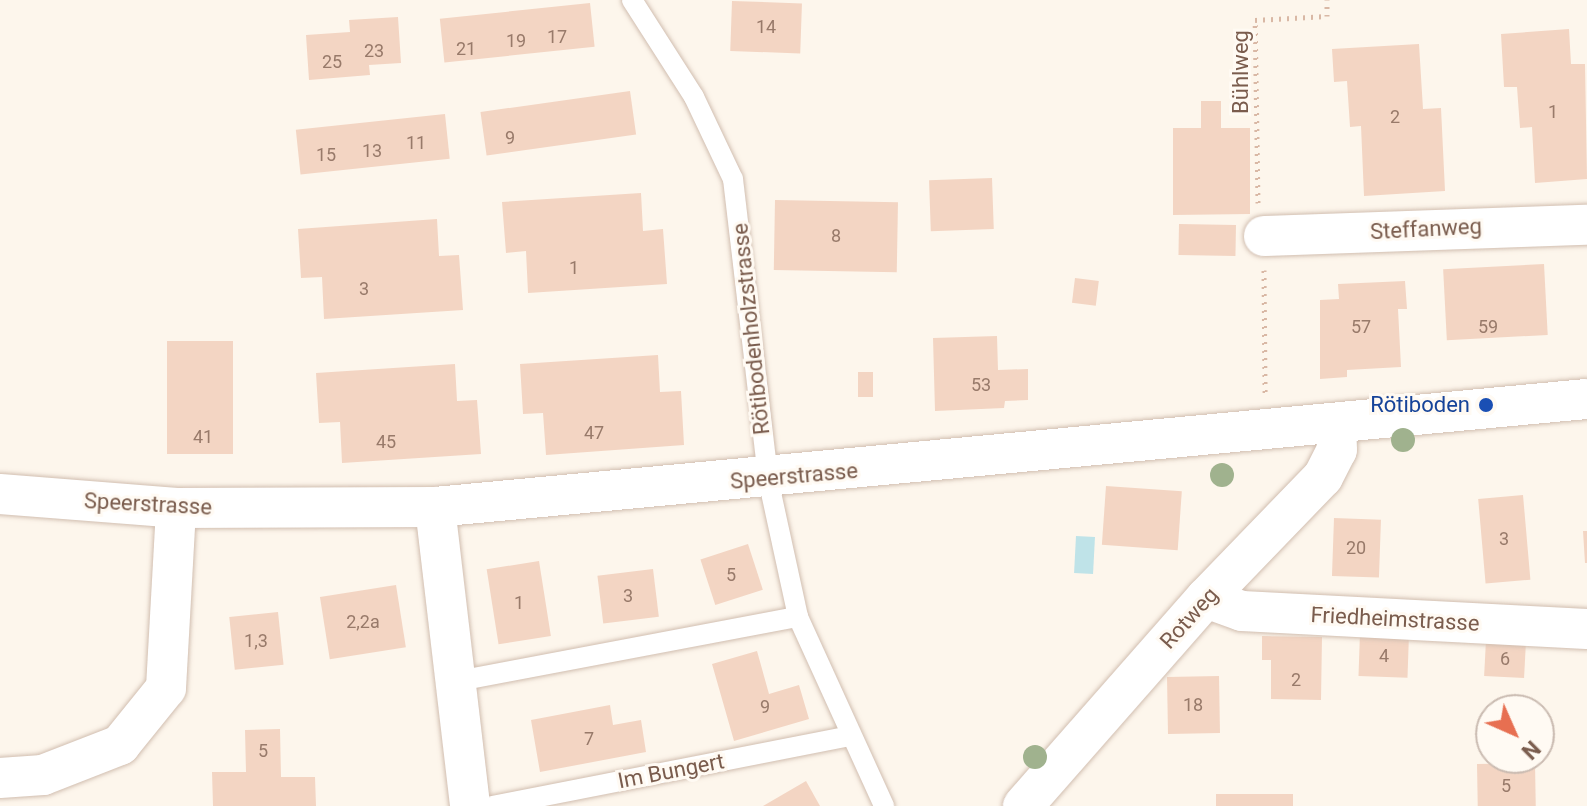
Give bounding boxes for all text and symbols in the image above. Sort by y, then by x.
house number: 14 [756,16,776,38]
house number: 17 [547,26,567,48]
house number: 19 [506,30,526,52]
street label: Bühlweg [1228,30,1254,114]
house number: 21 [456,38,476,60]
house number: 23 [364,40,384,62]
house number: 25 [322,51,342,73]
house number: 1 [1548,101,1558,123]
house number: 2 [1390,106,1400,128]
house number: 9 [505,127,515,149]
house number: 11 [406,132,426,154]
house number: 13 [362,140,382,162]
house number: 15 [316,144,336,166]
street label: Steffanweg [1369,213,1483,245]
street label: Rötibodenholzstrasse [727,222,775,436]
house number: 8 [831,225,841,247]
house number: 1 [569,257,579,279]
house number: 3 [359,278,369,300]
house number: 57 [1351,316,1371,338]
house number: 59 [1478,316,1498,338]
house number: 53 [971,374,991,396]
place label: Rötiboden [1370,392,1470,418]
marker: Rötiboden [1477,396,1495,414]
house number: 47 [584,422,604,444]
house number: 41 [193,426,213,448]
house number: 45 [376,431,396,453]
street label: Speerstrasse [729,457,859,495]
street label: Speerstrasse [83,487,213,521]
house number: 3 [1499,528,1509,550]
house number: 20 [1346,537,1366,559]
house number: 5 [726,564,736,586]
street label: Rotweg [1154,582,1224,654]
house number: 3 [623,585,633,607]
house number: 1 [514,592,524,614]
street label: Friedheimstrasse [1310,601,1480,637]
house number: 2,2a [346,611,380,633]
house number: 1,3 [244,630,268,652]
house number: 4 [1379,645,1389,667]
house number: 6 [1500,648,1510,670]
house number: 2 [1291,669,1301,691]
house number: 18 [1183,694,1203,716]
north arrow [1475,694,1555,774]
house number: 9 [760,696,770,718]
house number: 7 [584,728,594,750]
text: N [1517,736,1545,764]
house number: 5 [258,740,268,762]
street label: Im Bungert [616,748,726,794]
house number: 5 [1501,775,1511,797]

